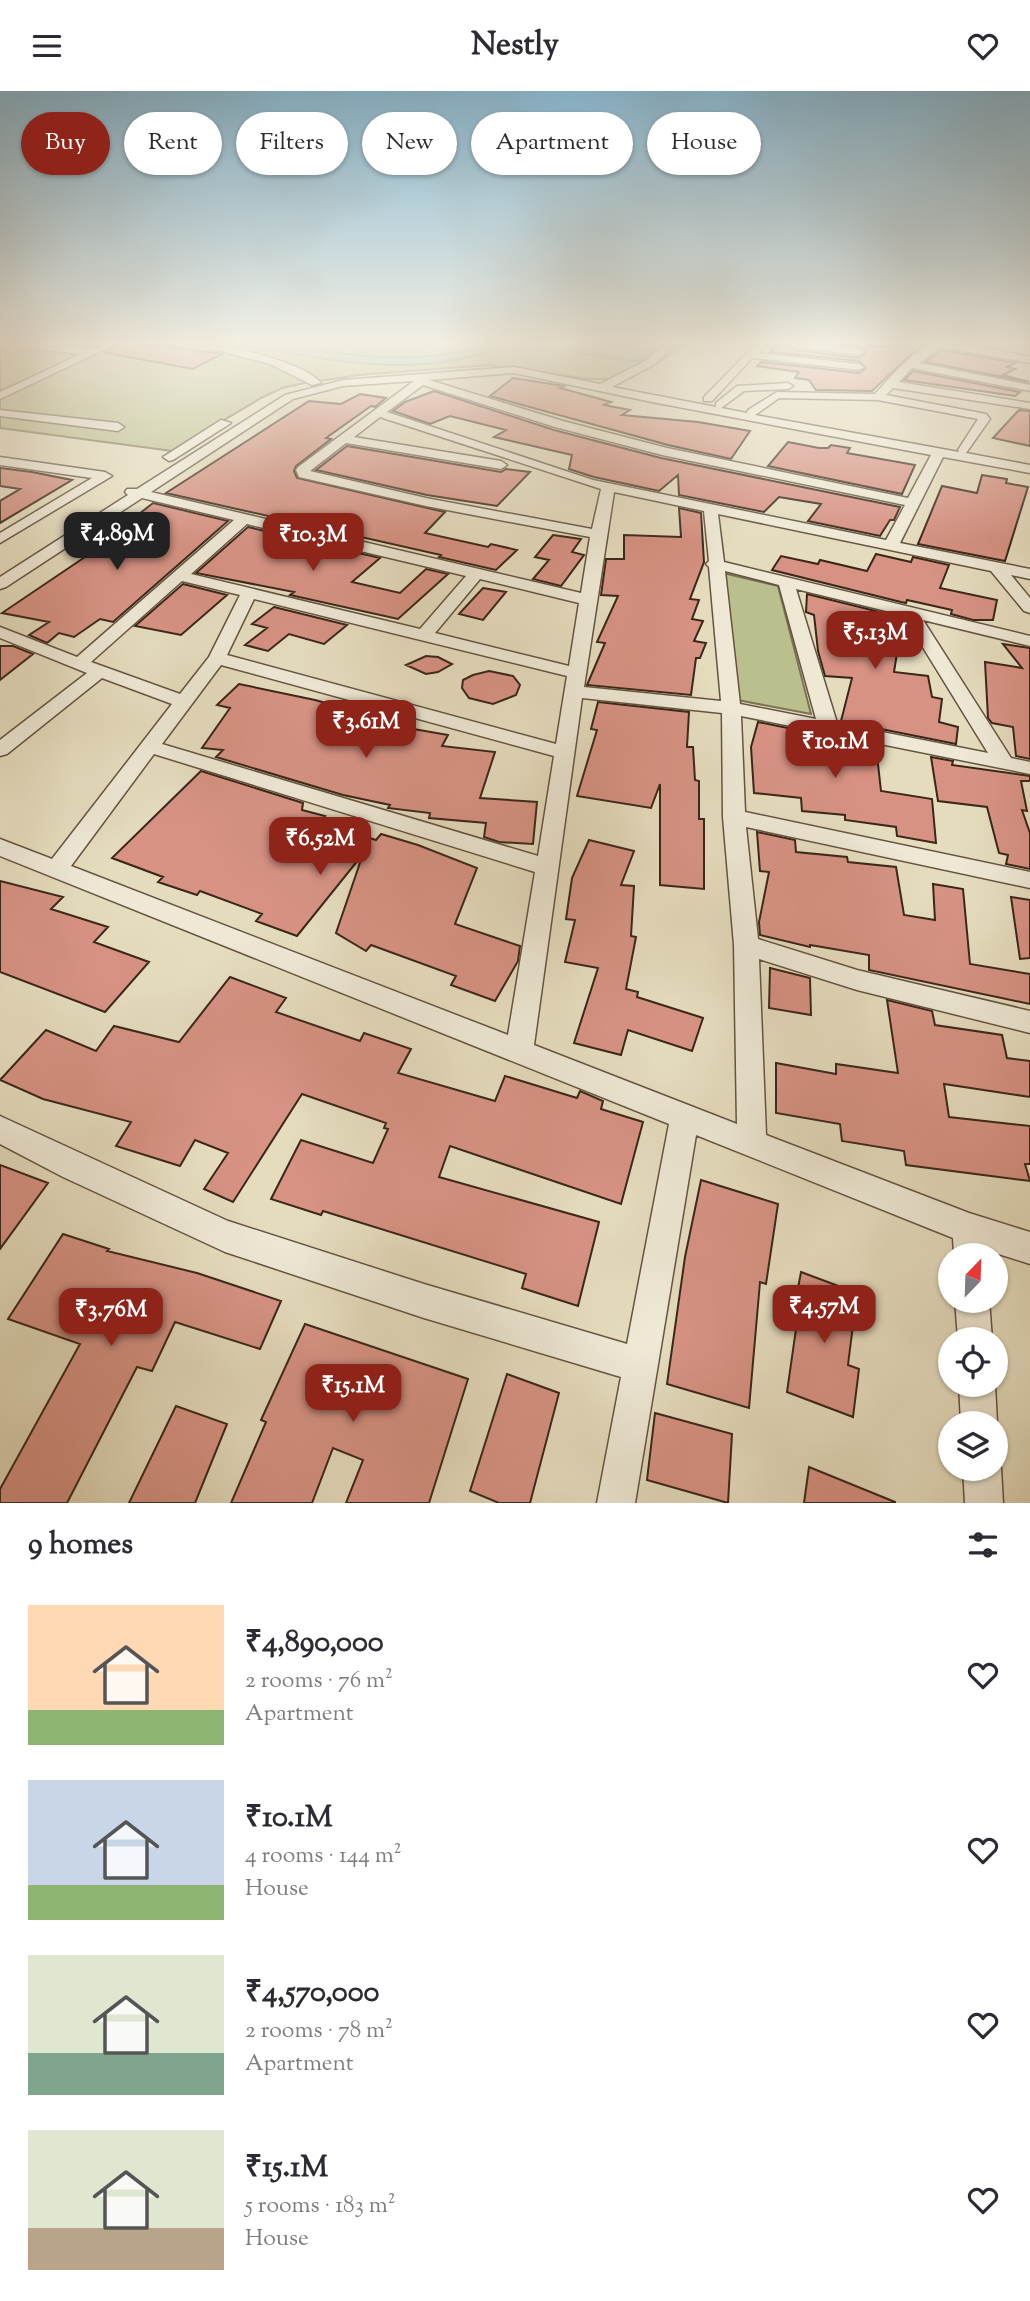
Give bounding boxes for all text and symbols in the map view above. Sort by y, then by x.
text: Nestly [471,23,559,69]
icon: menu [28,27,66,65]
icon: heart [964,27,1002,65]
chip: Buy [21,112,110,175]
chip: Rent [124,112,222,175]
chip: Filters [236,112,348,175]
chip: New [362,112,457,175]
chip: Apartment [471,112,633,175]
chip: House [647,112,761,175]
pin: ₹4.89M [60,512,174,572]
pin: ₹10.3M [256,513,370,573]
text: ₹4.89M [80,518,154,551]
text: ₹10.3M [279,519,347,552]
pin: ₹5.13M [818,611,932,671]
text: ₹5.13M [842,617,908,650]
pin: ₹3.61M [309,701,423,760]
text: ₹3.61M [332,706,400,739]
pin: ₹10.1M [778,721,892,780]
text: ₹10.1M [801,726,869,759]
pin: ₹6.52M [263,817,377,877]
text: ₹6.52M [285,823,355,856]
north arrow [938,1243,1008,1313]
map controls [938,1243,1008,1481]
pin: ₹4.57M [767,1285,881,1345]
pin: ₹3.76M [54,1289,168,1348]
text: ₹4.57M [789,1291,859,1324]
text: ₹3.76M [75,1294,147,1327]
button: locate [938,1327,1008,1397]
pin: ₹15.1M [296,1365,410,1424]
text: ₹15.1M [321,1370,385,1403]
button: layers [938,1411,1008,1481]
text: 9 homes [28,1524,133,1567]
icon: filters [964,1526,1002,1564]
text: ₹4,890,000 [245,1622,384,1665]
icon: home [84,1633,168,1717]
icon: heart [964,1656,1002,1694]
text: 2 rooms · 76 m² [245,1665,393,1698]
text: Apartment [245,1698,354,1731]
text: ₹10.1M [245,1797,332,1840]
icon: home [84,1808,168,1892]
icon: heart [964,1831,1002,1869]
text: 4 rooms · 144 m² [245,1840,402,1873]
text: House [245,1873,309,1906]
text: ₹4,570,000 [245,1972,379,2015]
icon: home [84,1983,168,2067]
icon: heart [964,2006,1002,2044]
text: 2 rooms · 78 m² [245,2015,393,2048]
text: Apartment [245,2048,354,2081]
text: ₹15.1M [245,2147,328,2190]
icon: home [84,2158,168,2242]
icon: heart [964,2181,1002,2219]
text: 5 rooms · 183 m² [245,2190,396,2223]
text: House [245,2223,309,2256]

